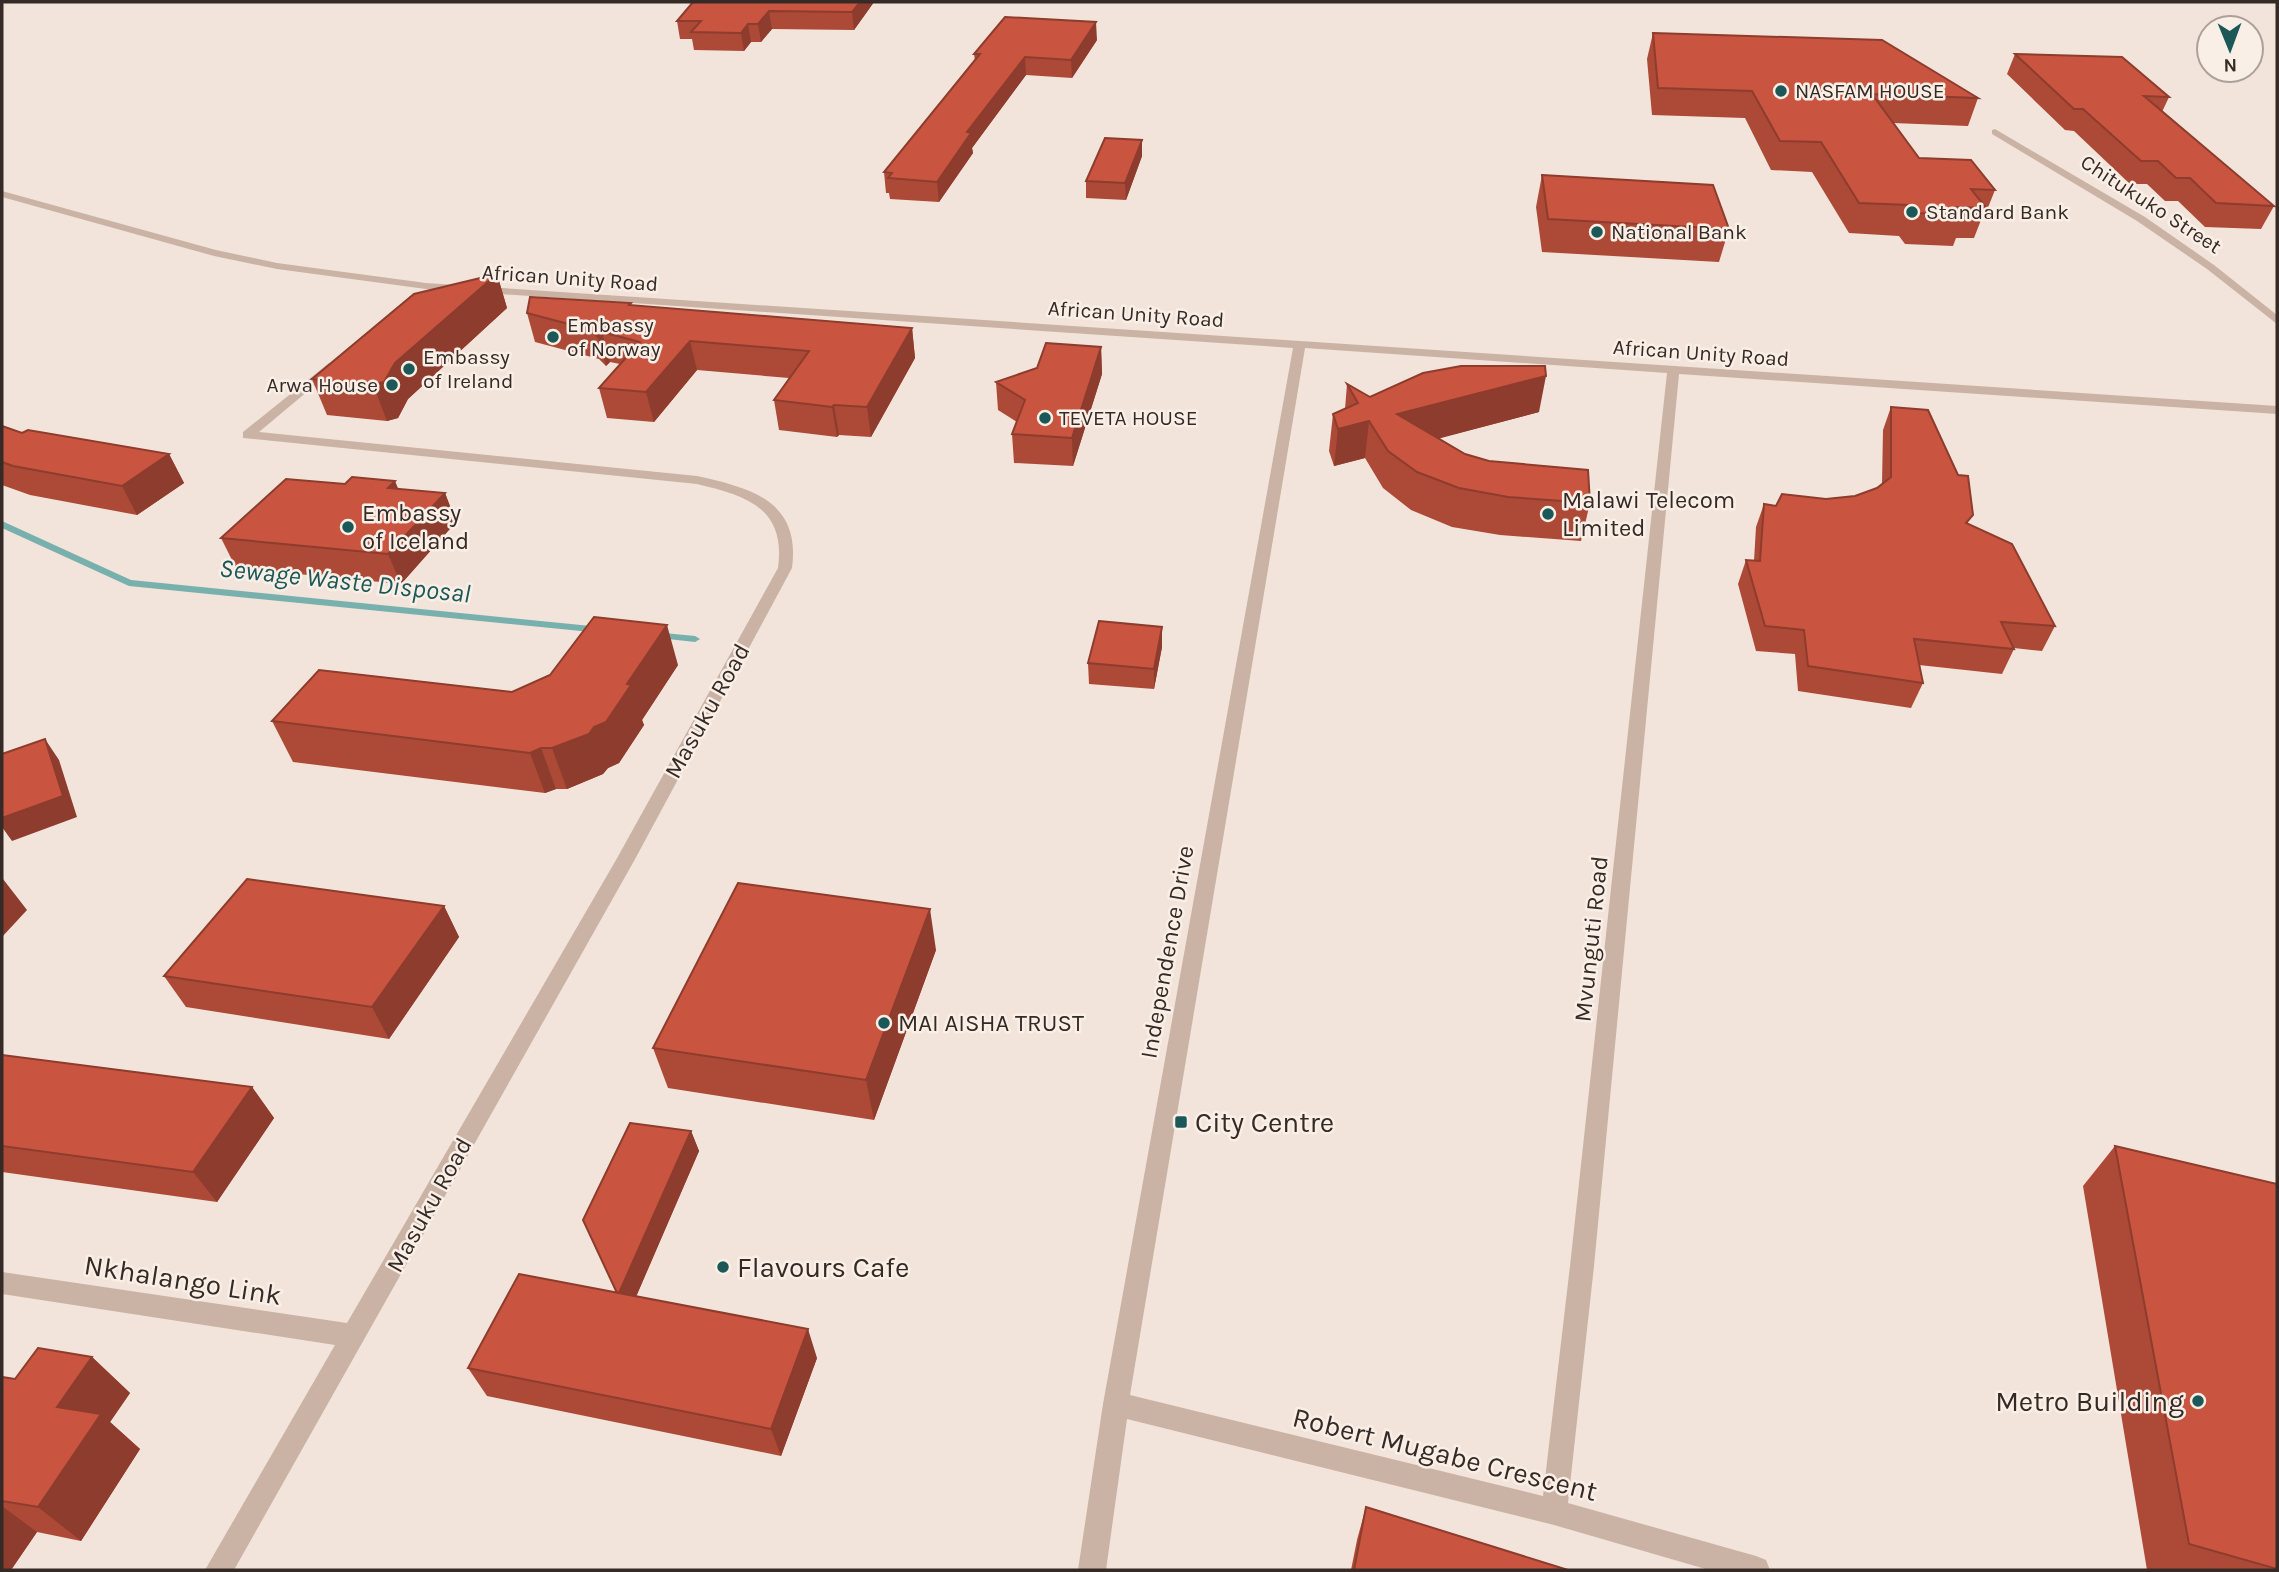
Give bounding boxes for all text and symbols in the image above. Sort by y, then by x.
north arrow [2195,14,2265,84]
text: N [2223,54,2237,76]
place label: NASFAM HOUSE [1795,79,1945,103]
marker: NASFAM HOUSE [1773,83,1789,99]
street label: Chitukuko Street [2076,150,2226,258]
place label: Standard Bank [1926,200,2069,224]
marker: Standard Bank [1904,204,1920,220]
place label: National Bank [1611,220,1747,244]
marker: National Bank [1589,224,1605,240]
street label: African Unity Road [481,260,659,296]
street label: African Unity Road [1047,296,1225,332]
place label: Embassy of Norway [567,313,661,361]
marker: Embassy of Norway [545,329,561,345]
street label: African Unity Road [1612,335,1790,371]
place label: Embassy of Ireland [423,345,513,393]
marker: Embassy of Ireland [401,361,417,377]
place label: Arwa House [267,373,378,397]
marker: Arwa House [384,377,400,393]
place label: TEVETA HOUSE [1059,406,1197,430]
marker: TEVETA HOUSE [1037,410,1053,426]
place label: Malawi Telecom Limited [1562,486,1735,542]
place label: Embassy of Iceland [362,499,469,555]
marker: Malawi Telecom Limited [1540,506,1556,522]
marker: Embassy of Iceland [340,519,356,535]
water label: Sewage Waste Disposal [218,552,472,610]
street label: Masuku Road [658,639,756,783]
street label: Independence Drive [1134,843,1200,1061]
street label: Mvunguti Road [1568,855,1614,1023]
place label: MAI AISHA TRUST [898,1009,1084,1037]
marker: MAI AISHA TRUST [876,1015,892,1031]
place label: City Centre [1195,1106,1334,1139]
marker: City Centre [1173,1114,1189,1130]
street label: Masuku Road [380,1133,478,1277]
street label: Nkhalango Link [82,1248,284,1312]
place label: Flavours Cafe [737,1251,909,1284]
marker: Flavours Cafe [715,1259,731,1275]
place label: Metro Building [1995,1385,2184,1418]
marker: Metro Building [2190,1393,2206,1409]
street label: Robert Mugabe Crescent [1289,1400,1601,1508]

